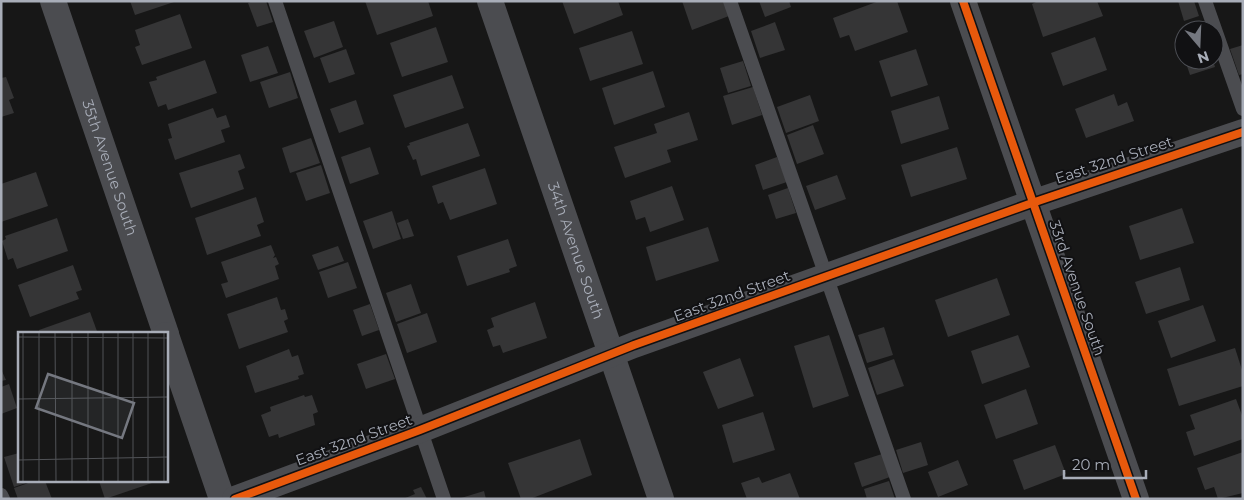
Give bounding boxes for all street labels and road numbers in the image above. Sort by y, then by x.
street label: 35th Avenue South [78,97,142,238]
street label: East 32nd Street [1053,132,1175,188]
street label: 34th Avenue South [544,179,609,322]
street label: 33rd Avenue South [1045,217,1110,358]
street label: East 32nd Street [671,266,793,325]
street label: East 32nd Street [293,410,415,469]

